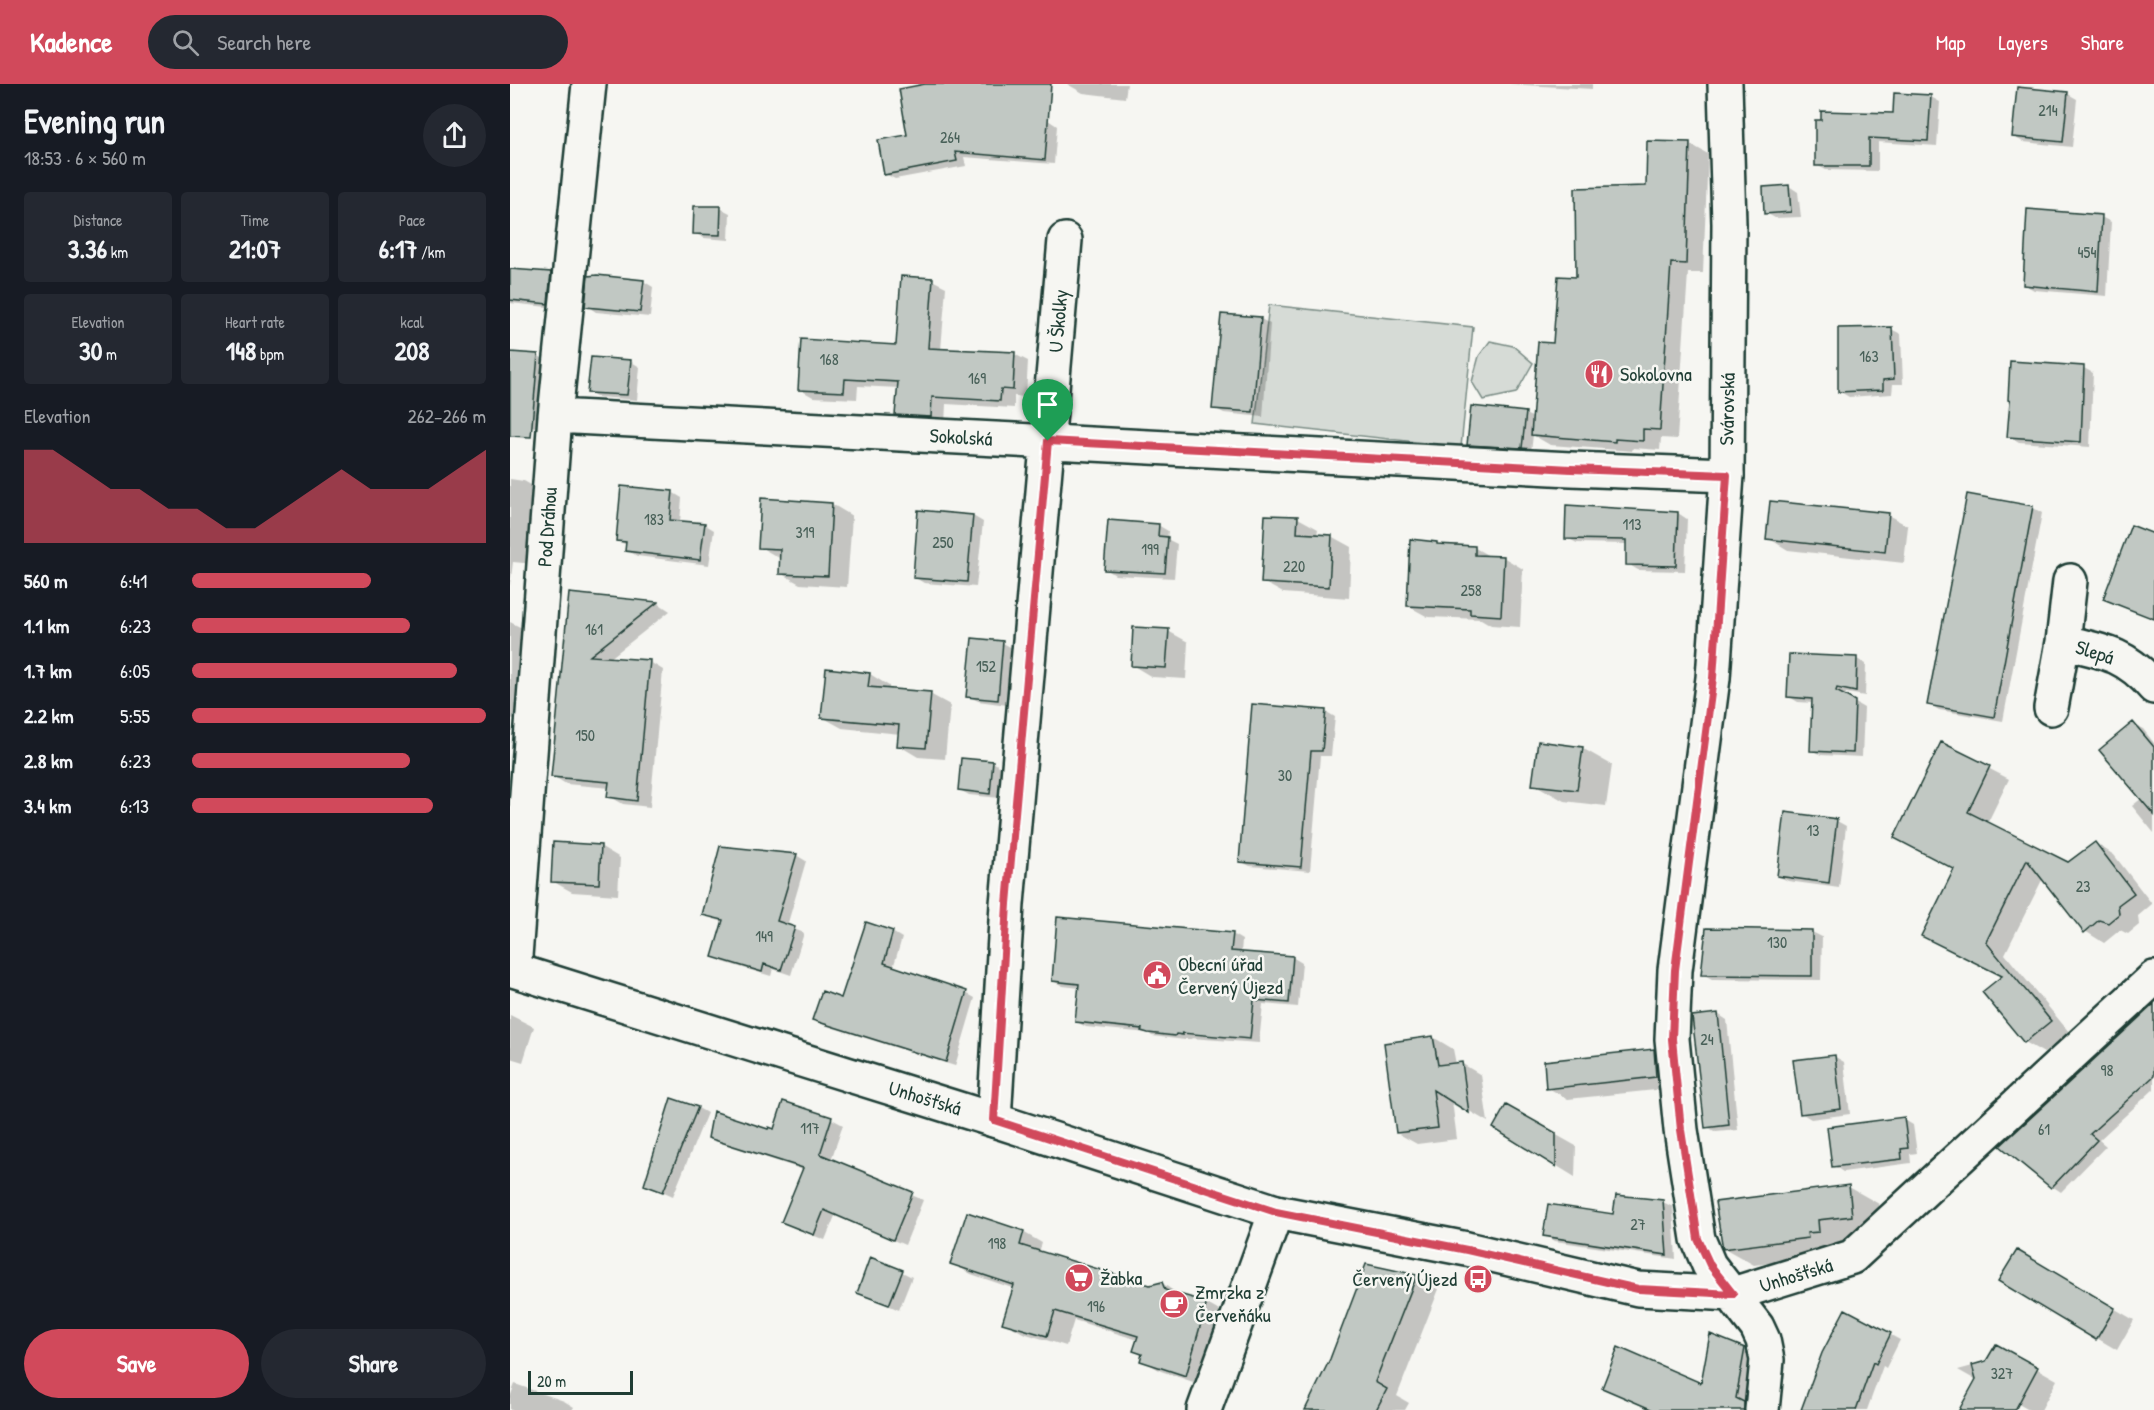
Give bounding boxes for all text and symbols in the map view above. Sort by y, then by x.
search box [148,15,568,69]
text: Kadence [30,23,112,61]
icon: search [169,26,202,59]
text: Search here [217,27,311,57]
text: Map [1936,28,1965,57]
text: Layers [1998,28,2048,57]
text: Share [2081,28,2124,57]
text: Evening run [24,99,165,143]
house number: 214 [2038,99,2058,121]
button: share [423,104,486,167]
house number: 264 [940,126,960,148]
text: 18:53 · 6 × 560 m [24,144,146,171]
text: Distance [74,209,122,231]
text: Time [241,209,269,231]
text: Pace [399,209,425,231]
text: 3.36 [68,231,107,266]
text: 21:07 [229,231,281,266]
text: 6:17 [379,231,417,266]
text: km [107,241,128,263]
text: /km [417,241,445,263]
house number: 454 [2078,241,2096,263]
street label: U Školky [1041,288,1074,354]
text: Elevation [71,311,125,333]
text: Heart rate [225,311,285,333]
text: kcal [400,311,424,333]
text: 30 [79,333,102,368]
text: 148 [226,333,256,368]
text: 208 [394,333,430,368]
text: m [102,343,117,365]
text: bpm [256,343,284,365]
house number: 163 [1859,345,1879,367]
house number: 168 [819,348,839,370]
restaurant icon: Sokolovna [1583,358,1615,390]
place label: Sokolovna [1620,360,1692,387]
house number: 169 [968,367,986,389]
street label: Svárovská [1712,372,1741,446]
pin [1022,379,1073,441]
icon: arrive [1031,388,1064,421]
text: Elevation [24,402,90,429]
text: 262–266 m [407,402,486,429]
street label: Sokolská [929,421,993,452]
street label: Pod Dráhou [530,486,563,568]
house number: 183 [644,508,664,530]
house number: 113 [1623,513,1641,535]
house number: 319 [796,521,815,543]
house number: 250 [932,531,954,553]
house number: 199 [1141,538,1159,560]
house number: 220 [1283,555,1305,577]
text: 560 m [24,567,68,594]
text: 6:41 [120,567,147,594]
house number: 258 [1460,579,1482,601]
text: 1.1 km [24,612,69,639]
text: 6:23 [120,612,151,639]
house number: 161 [585,618,603,640]
street label: Slepá [2072,633,2118,670]
house number: 152 [976,655,997,677]
text: 1.7 km [24,657,72,684]
text: 6:05 [120,657,150,684]
text: 2.2 km [24,702,74,729]
text: 5:55 [120,702,150,729]
house number: 150 [575,724,595,746]
text: 2.8 km [24,747,73,774]
text: 6:23 [120,747,151,774]
house number: 30 [1278,764,1292,786]
text: 3.4 km [24,792,71,819]
text: 6:13 [120,792,149,819]
house number: 13 [1807,819,1819,841]
house number: 23 [2076,875,2090,897]
house number: 149 [755,925,773,947]
house number: 130 [1767,931,1787,953]
place label: Obecní úřad Červený Újezd [1178,950,1283,1000]
public building icon: Obecní úřad Červený Újezd [1141,959,1173,991]
house number: 24 [1700,1028,1714,1050]
house number: 98 [2101,1059,2113,1081]
street label: Unhošťská [885,1074,965,1121]
house number: 117 [800,1117,820,1139]
house number: 61 [2038,1118,2050,1140]
house number: 27 [1630,1213,1646,1235]
house number: 198 [988,1232,1006,1254]
street label: Unhošťská [1756,1251,1836,1298]
supermarket icon: Žabka [1063,1262,1095,1294]
bus stop icon: Červený Újezd [1462,1263,1494,1295]
place label: Žabka [1100,1264,1143,1291]
place label: Červený Újezd [1352,1265,1457,1292]
place label: Zmrzka z Červeňáku [1195,1278,1271,1328]
cafe icon: Zmrzka z Červeňáku [1158,1288,1190,1320]
house number: 196 [1087,1295,1105,1317]
button: Save [24,1329,249,1398]
button: Share [261,1329,486,1398]
house number: 327 [1991,1362,2013,1384]
scale bar [528,1368,633,1396]
text: 20 m [537,1370,566,1392]

